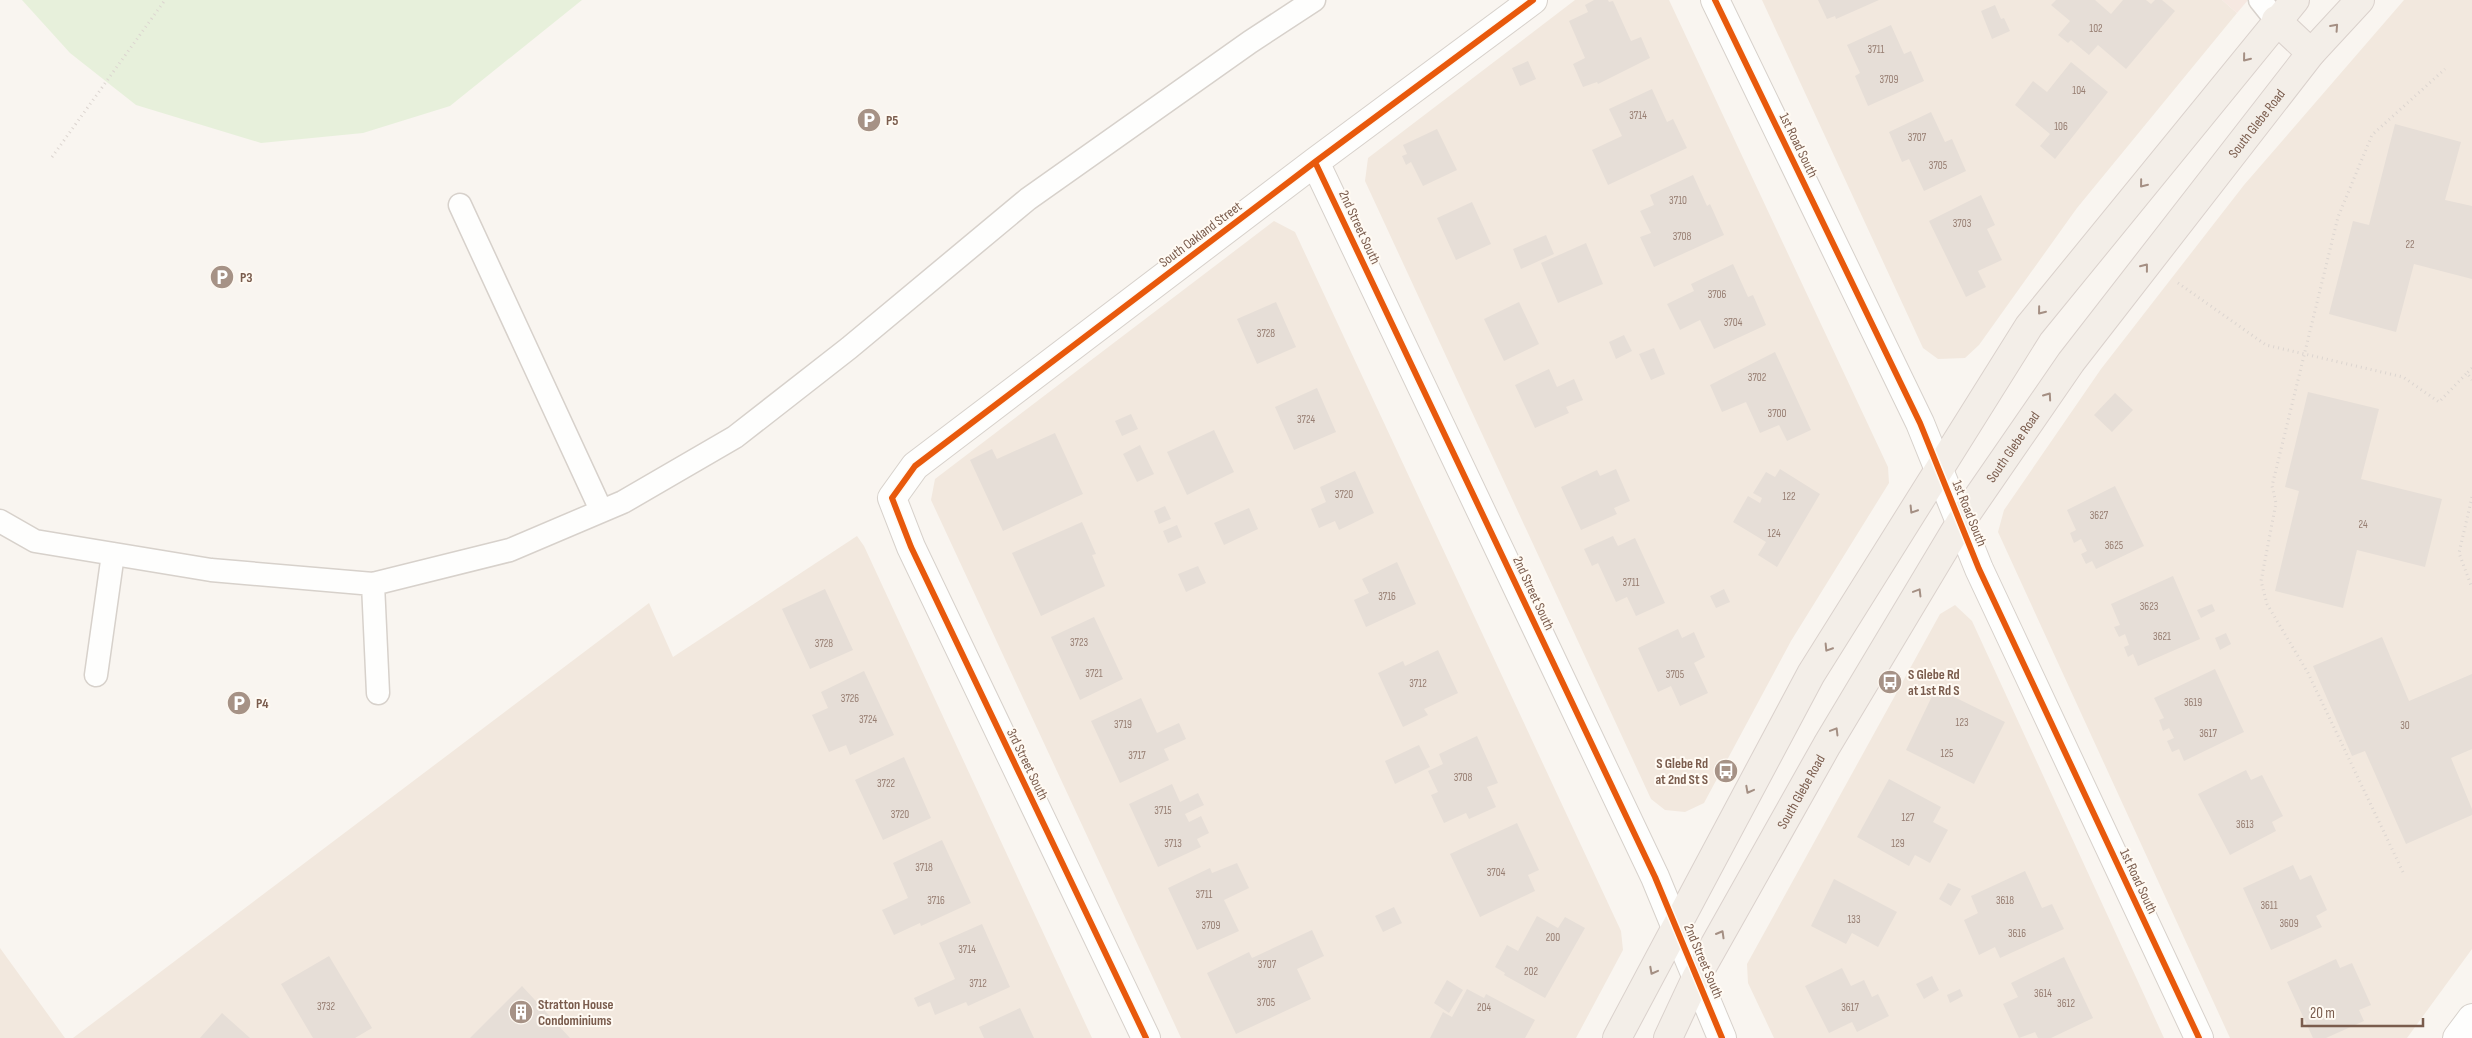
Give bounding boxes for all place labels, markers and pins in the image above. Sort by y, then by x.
parking icon: P5 [856,107,882,133]
place label: P5 [886,112,898,129]
parking icon: P3 [209,264,235,290]
place label: P3 [240,269,253,286]
place label: S Glebe Rd at 1st Rd S [1908,666,1960,699]
bus stop icon: S Glebe Rd at 1st Rd S [1877,669,1903,695]
parking icon: P4 [226,690,252,716]
place label: P4 [256,695,269,712]
place label: S Glebe Rd at 2nd St S [1655,755,1708,788]
bus stop icon: S Glebe Rd at 2nd St S [1713,758,1739,784]
place label: Stratton House Condominiums [538,996,614,1029]
building icon: Stratton House Condominiums [508,999,534,1025]

